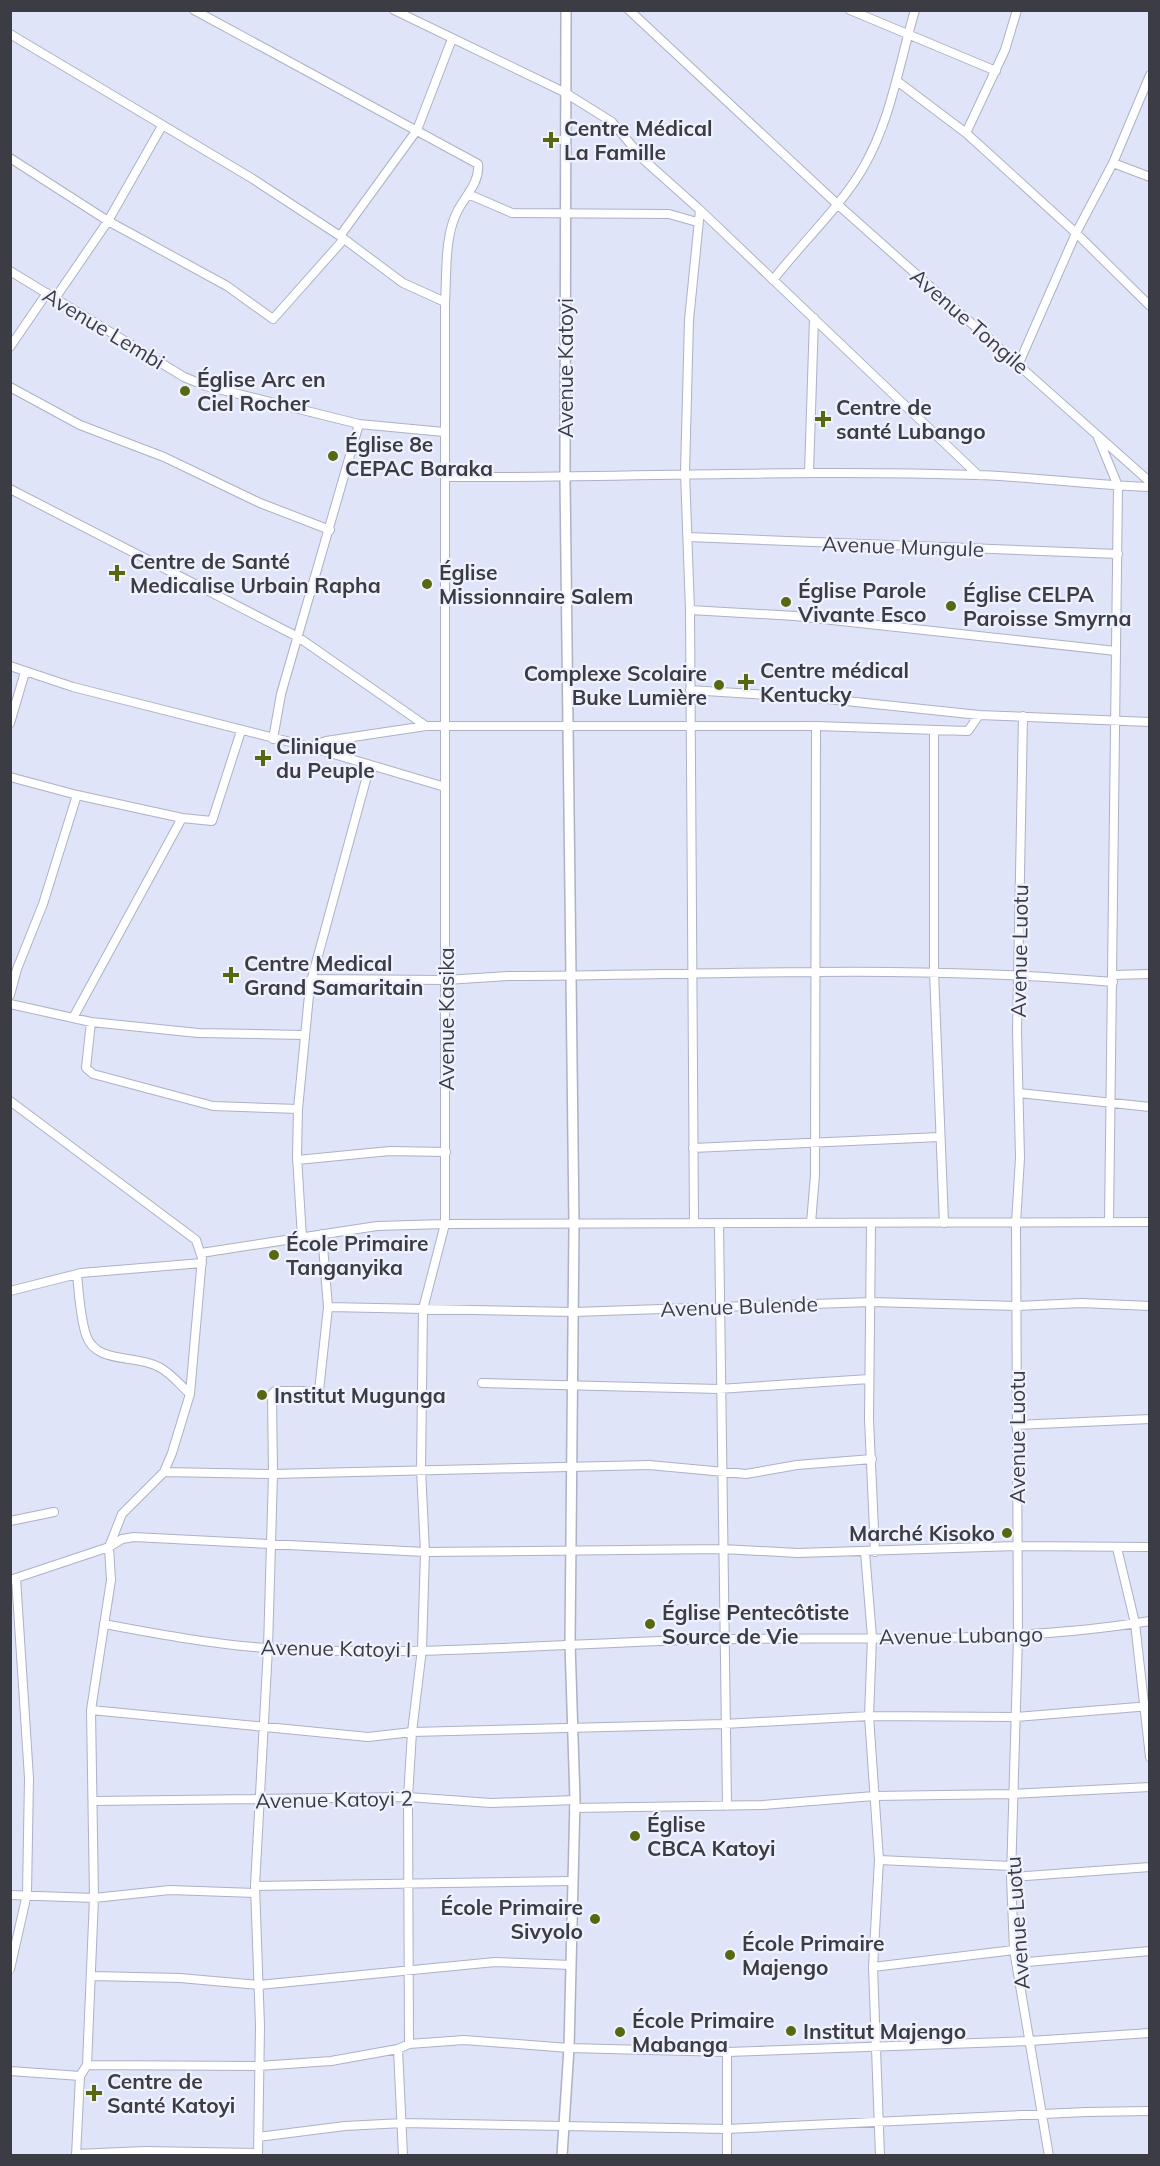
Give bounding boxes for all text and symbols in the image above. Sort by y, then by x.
place label: Centre Médical La Famille [564,115,712,165]
marker: Centre Médical La Famille [542,131,560,149]
street label: Avenue Tongile [906,263,1034,379]
street label: Avenue Lembi [38,281,170,375]
street label: Avenue Katoyi [552,298,578,438]
place label: Église Arc en Ciel Rocher [197,366,326,416]
marker: Église Arc en Ciel Rocher [178,384,192,398]
place label: Centre de santé Lubango [836,394,986,444]
marker: Centre de santé Lubango [814,410,832,428]
place label: Église 8e CEPAC Baraka [345,431,493,481]
marker: Église 8e CEPAC Baraka [326,449,340,463]
street label: Avenue Mungule [821,530,985,562]
place label: Centre de Santé Medicalise Urbain Rapha [130,548,381,598]
place label: Église Missionnaire Salem [439,559,633,609]
marker: Centre de Santé Medicalise Urbain Rapha [108,564,126,582]
marker: Église Missionnaire Salem [420,577,434,591]
place label: Église Parole Vivante Esco [797,577,926,627]
place label: Église CELPA Paroisse Smyrna [963,581,1131,631]
marker: Église Parole Vivante Esco [779,595,793,609]
marker: Église CELPA Paroisse Smyrna [944,599,958,613]
place label: Centre médical Kentucky [760,657,909,707]
place label: Complexe Scolaire Buke Lumière [524,660,707,710]
marker: Centre médical Kentucky [737,673,755,691]
marker: Complexe Scolaire Buke Lumière [712,678,726,692]
place label: Clinique du Peuple [276,733,375,783]
marker: Clinique du Peuple [254,749,272,767]
street label: Avenue Luotu [1005,884,1033,1018]
street label: Avenue Kasika [433,947,459,1091]
place label: Centre Medical Grand Samaritain [244,950,423,1000]
marker: Centre Medical Grand Samaritain [222,966,240,984]
place label: École Primaire Tanganyika [286,1230,428,1280]
marker: École Primaire Tanganyika [267,1248,281,1262]
street label: Avenue Bulende [660,1290,818,1322]
street label: Avenue Luotu [1004,1370,1030,1504]
place label: Institut Mugunga [274,1382,446,1408]
marker: Institut Mugunga [255,1388,269,1402]
place label: Marché Kisoko [849,1520,995,1546]
marker: Marché Kisoko [1000,1526,1014,1540]
place label: Église Pentecôtiste Source de Vie [662,1599,849,1649]
marker: Église Pentecôtiste Source de Vie [643,1617,657,1631]
street label: Avenue Lubango [879,1621,1043,1649]
street label: Avenue Katoyi I [260,1634,412,1662]
street label: Avenue Katoyi 2 [255,1785,413,1813]
place label: Église CBCA Katoyi [647,1811,775,1861]
marker: Église CBCA Katoyi [628,1829,642,1843]
street label: Avenue Luotu [999,1856,1035,1990]
place label: École Primaire Sivyolo [441,1894,583,1944]
marker: École Primaire Sivyolo [588,1912,602,1926]
place label: École Primaire Majengo [742,1930,884,1980]
marker: École Primaire Majengo [723,1948,737,1962]
place label: École Primaire Mabanga [632,2007,774,2057]
place label: Institut Majengo [803,2018,966,2044]
marker: Institut Majengo [784,2024,798,2038]
marker: École Primaire Mabanga [613,2025,627,2039]
place label: Centre de Santé Katoyi [107,2068,235,2118]
marker: Centre de Santé Katoyi [85,2084,103,2102]

